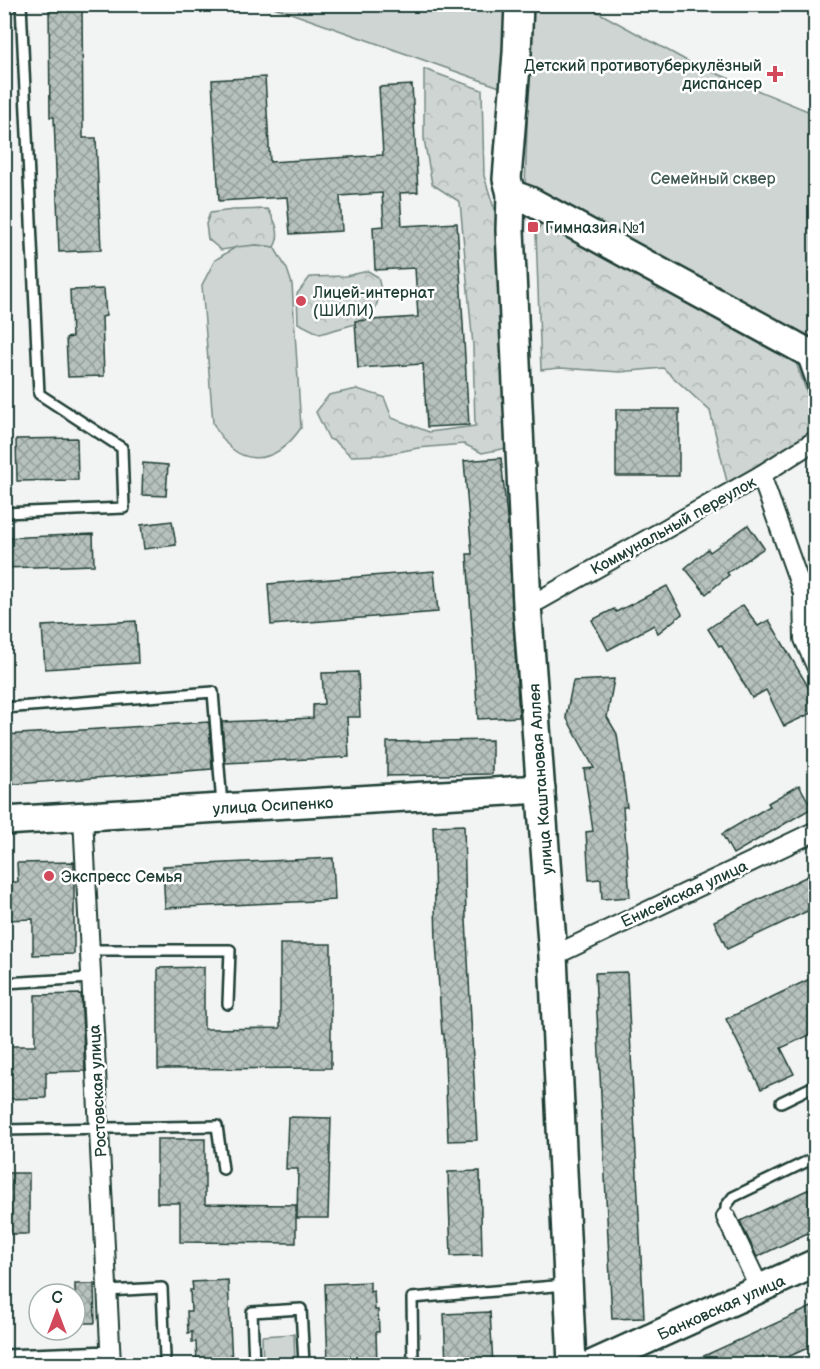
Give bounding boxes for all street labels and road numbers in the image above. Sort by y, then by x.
street label: Коммунальный переулок [588,473,760,580]
street label: улица Каштановая Аллея [525,683,558,875]
street label: улица Осипенко [212,794,334,819]
street label: Енисейская улица [618,857,751,932]
street label: Ростовская улица [85,1023,111,1158]
street label: Банковская улица [655,1271,789,1345]

